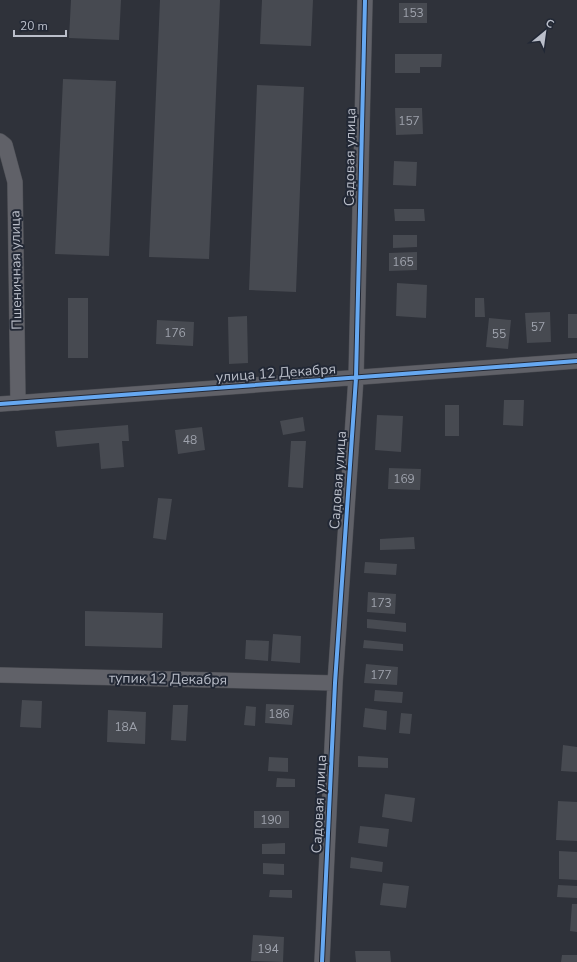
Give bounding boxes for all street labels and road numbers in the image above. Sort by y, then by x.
street label: Садовая улица [340,108,360,206]
street label: Пшеничная улица [5,210,27,330]
street label: улица 12 Декабря [215,359,337,387]
street label: Садовая улица [325,430,351,530]
street label: тупик 12 Декабря [109,668,227,690]
street label: Садовая улица [307,754,331,854]

